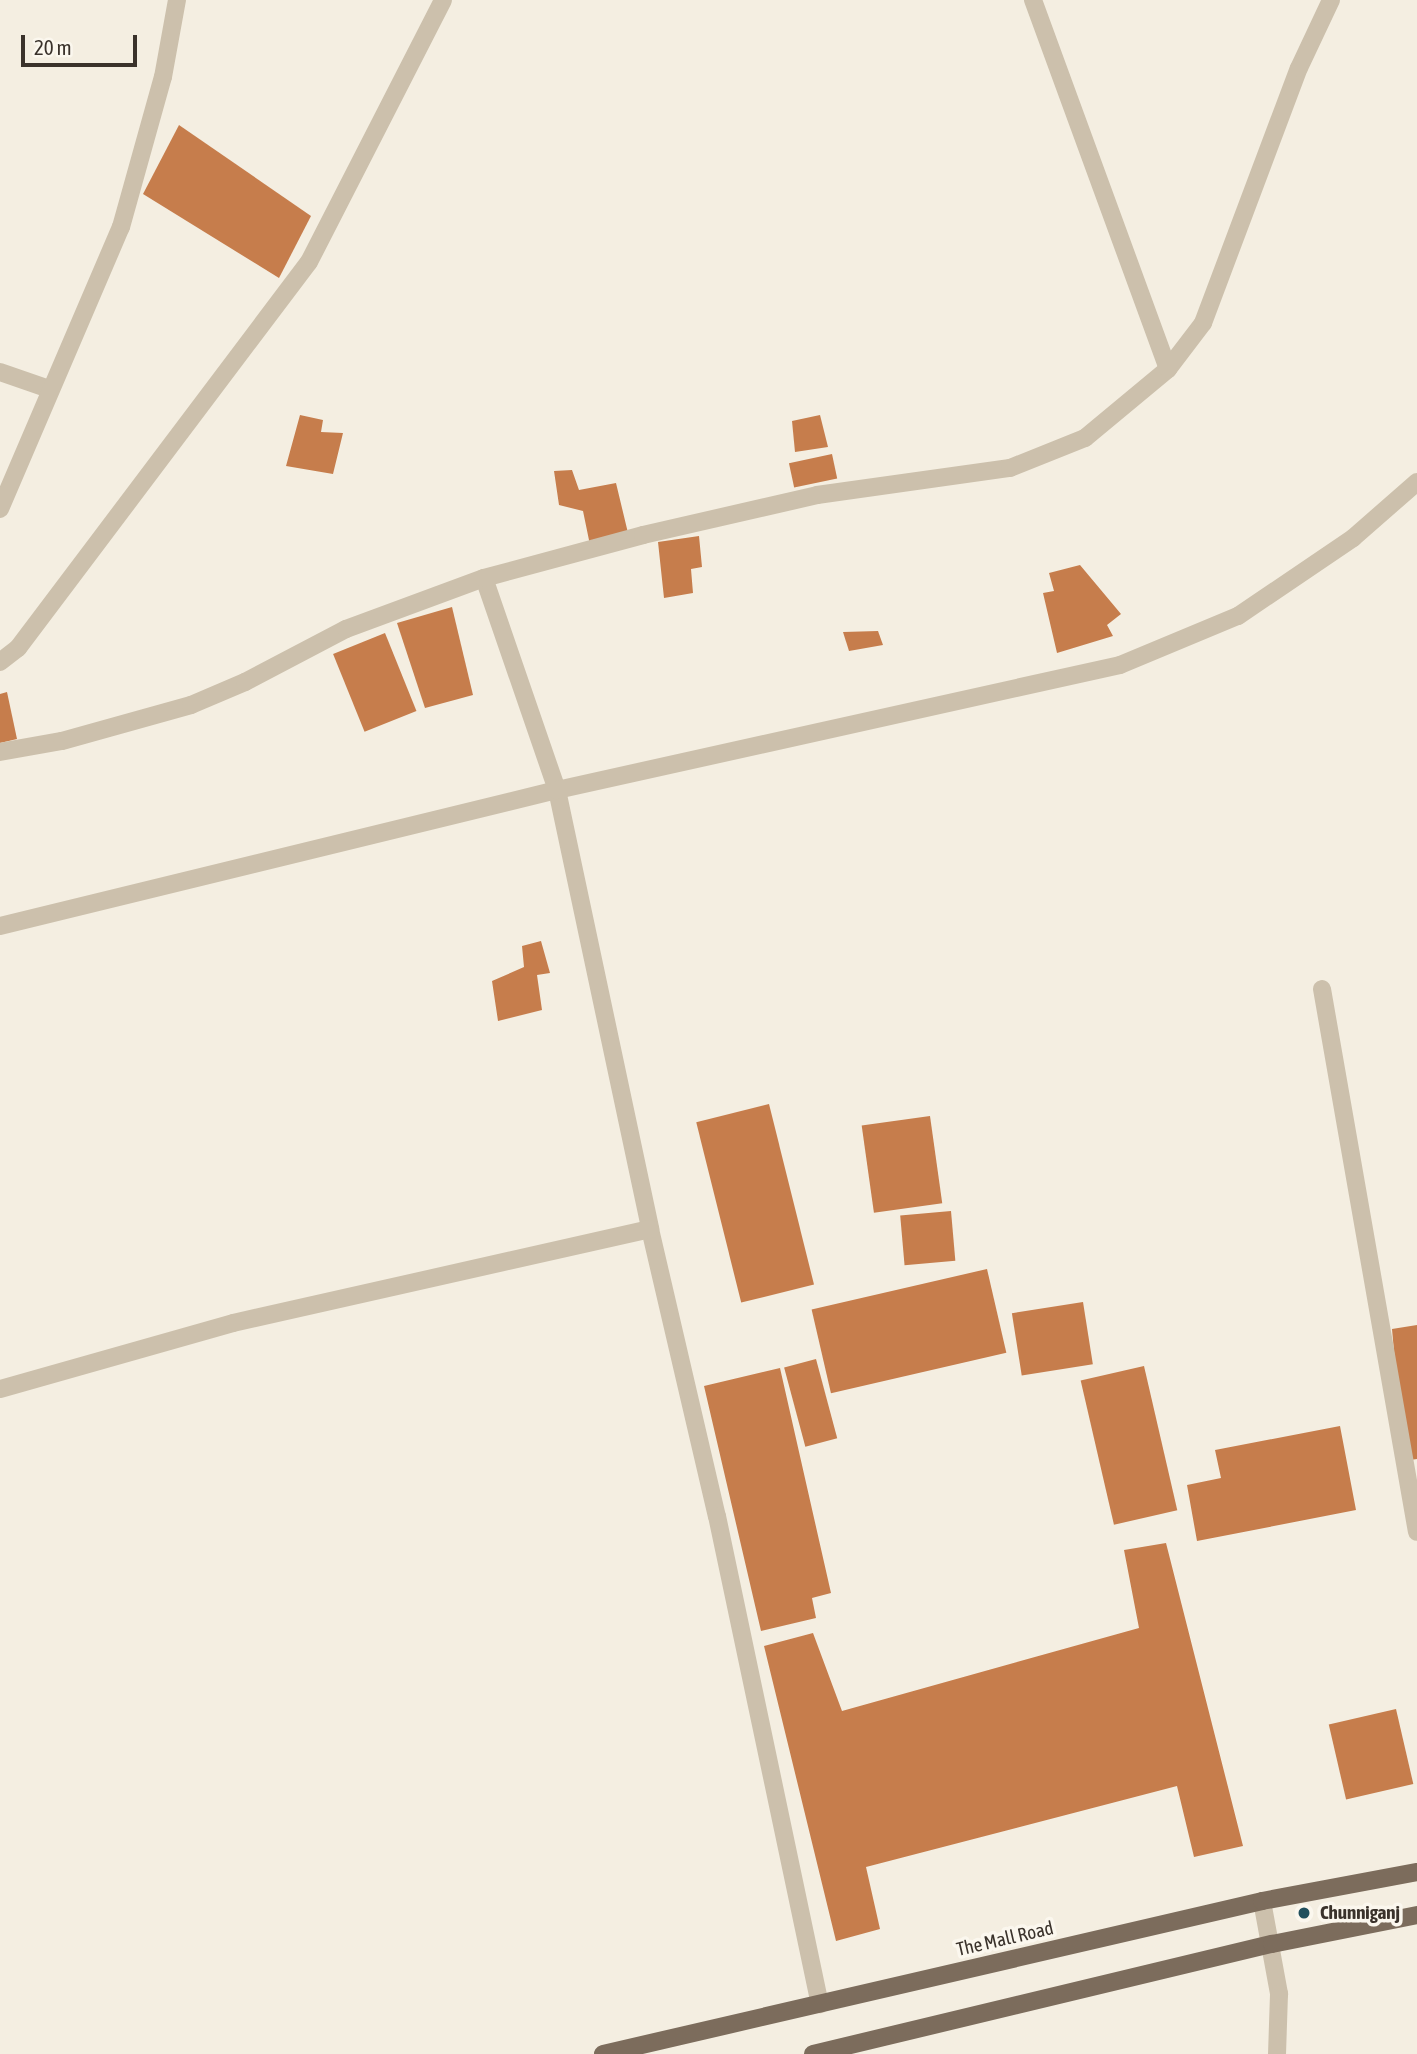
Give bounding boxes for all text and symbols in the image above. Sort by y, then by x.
scale bar [24,21,140,65]
text: 20 m [34,35,72,59]
place label: Chunniganj [1320,1902,1400,1924]
marker: Chunniganj [1294,1903,1314,1923]
street label: The Mall Road [954,1917,1056,1961]

